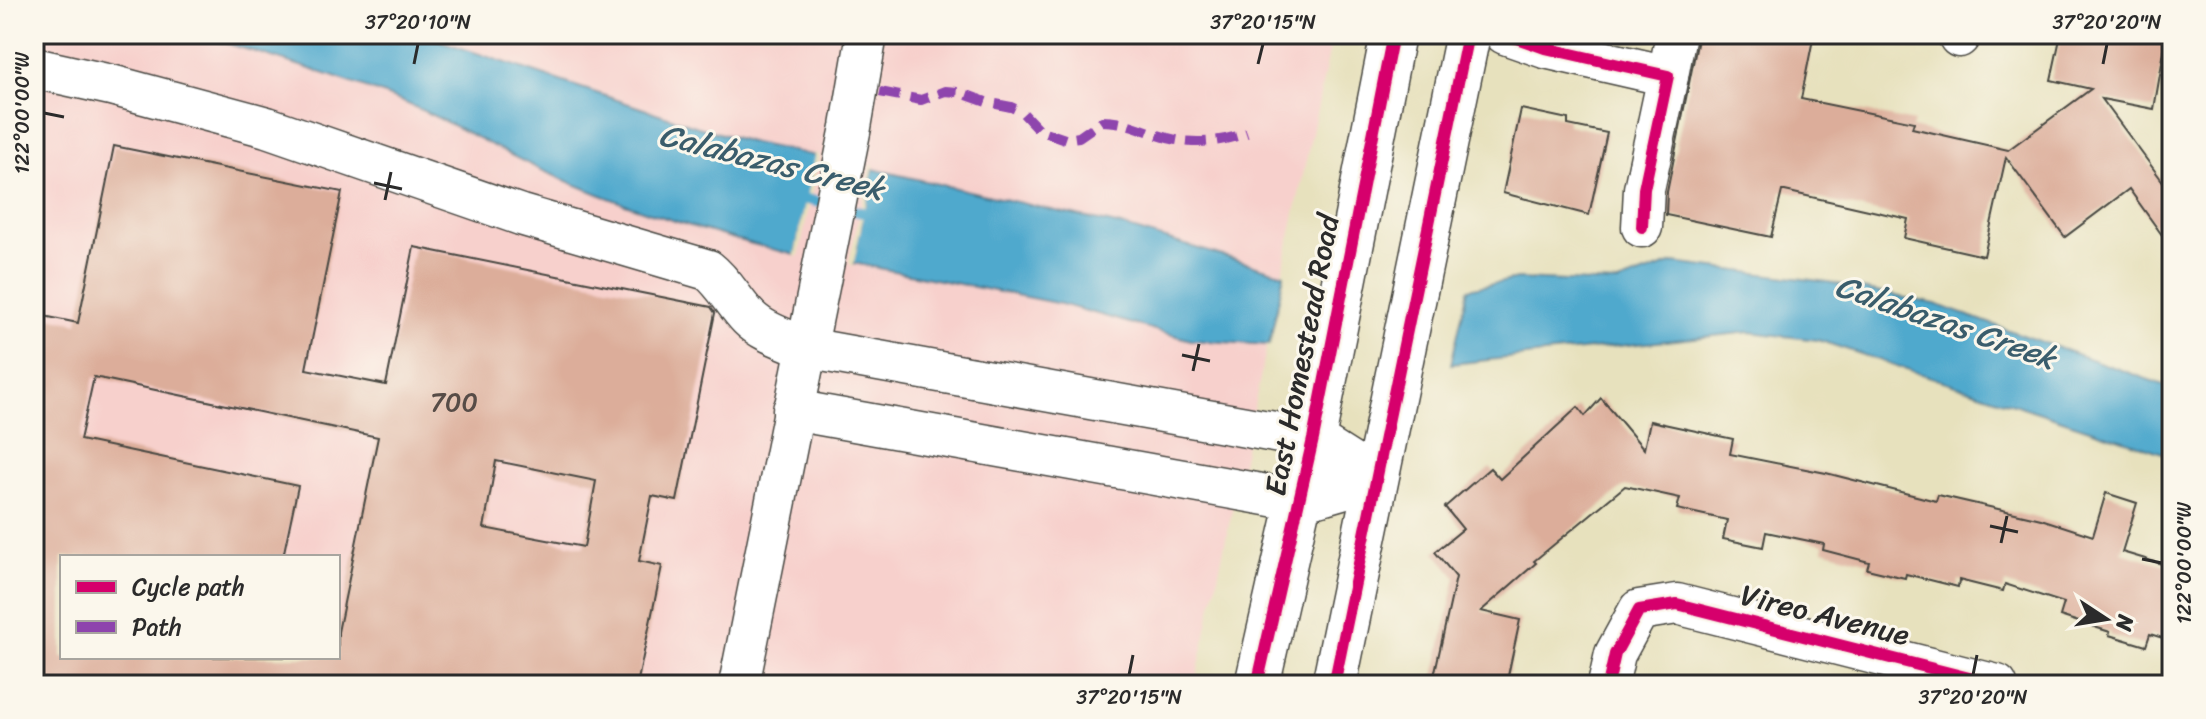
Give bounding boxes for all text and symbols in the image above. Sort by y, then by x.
text: 37°20'10"N [365,5,471,40]
text: 37°20'15"N [1210,5,1316,40]
text: 37°20'20"N [2053,5,2162,40]
text: 122°00'00"W [5,51,40,174]
water label: Calabazas Creek [653,106,893,218]
street label: East Homestead Road [1248,208,1356,500]
water label: Calabazas Creek [1828,258,2066,387]
house number: 700 [430,379,478,425]
text: 122°00'00"W [2167,501,2202,624]
legend [60,555,340,659]
text: Cycle path [132,566,245,608]
street label: Vireo Avenue [1735,568,1915,662]
north arrow [2066,579,2146,659]
text: Path [132,606,182,648]
text: N [2104,611,2146,635]
text: 37°20'15"N [1076,680,1182,715]
text: 37°20'20"N [1919,680,2028,715]

